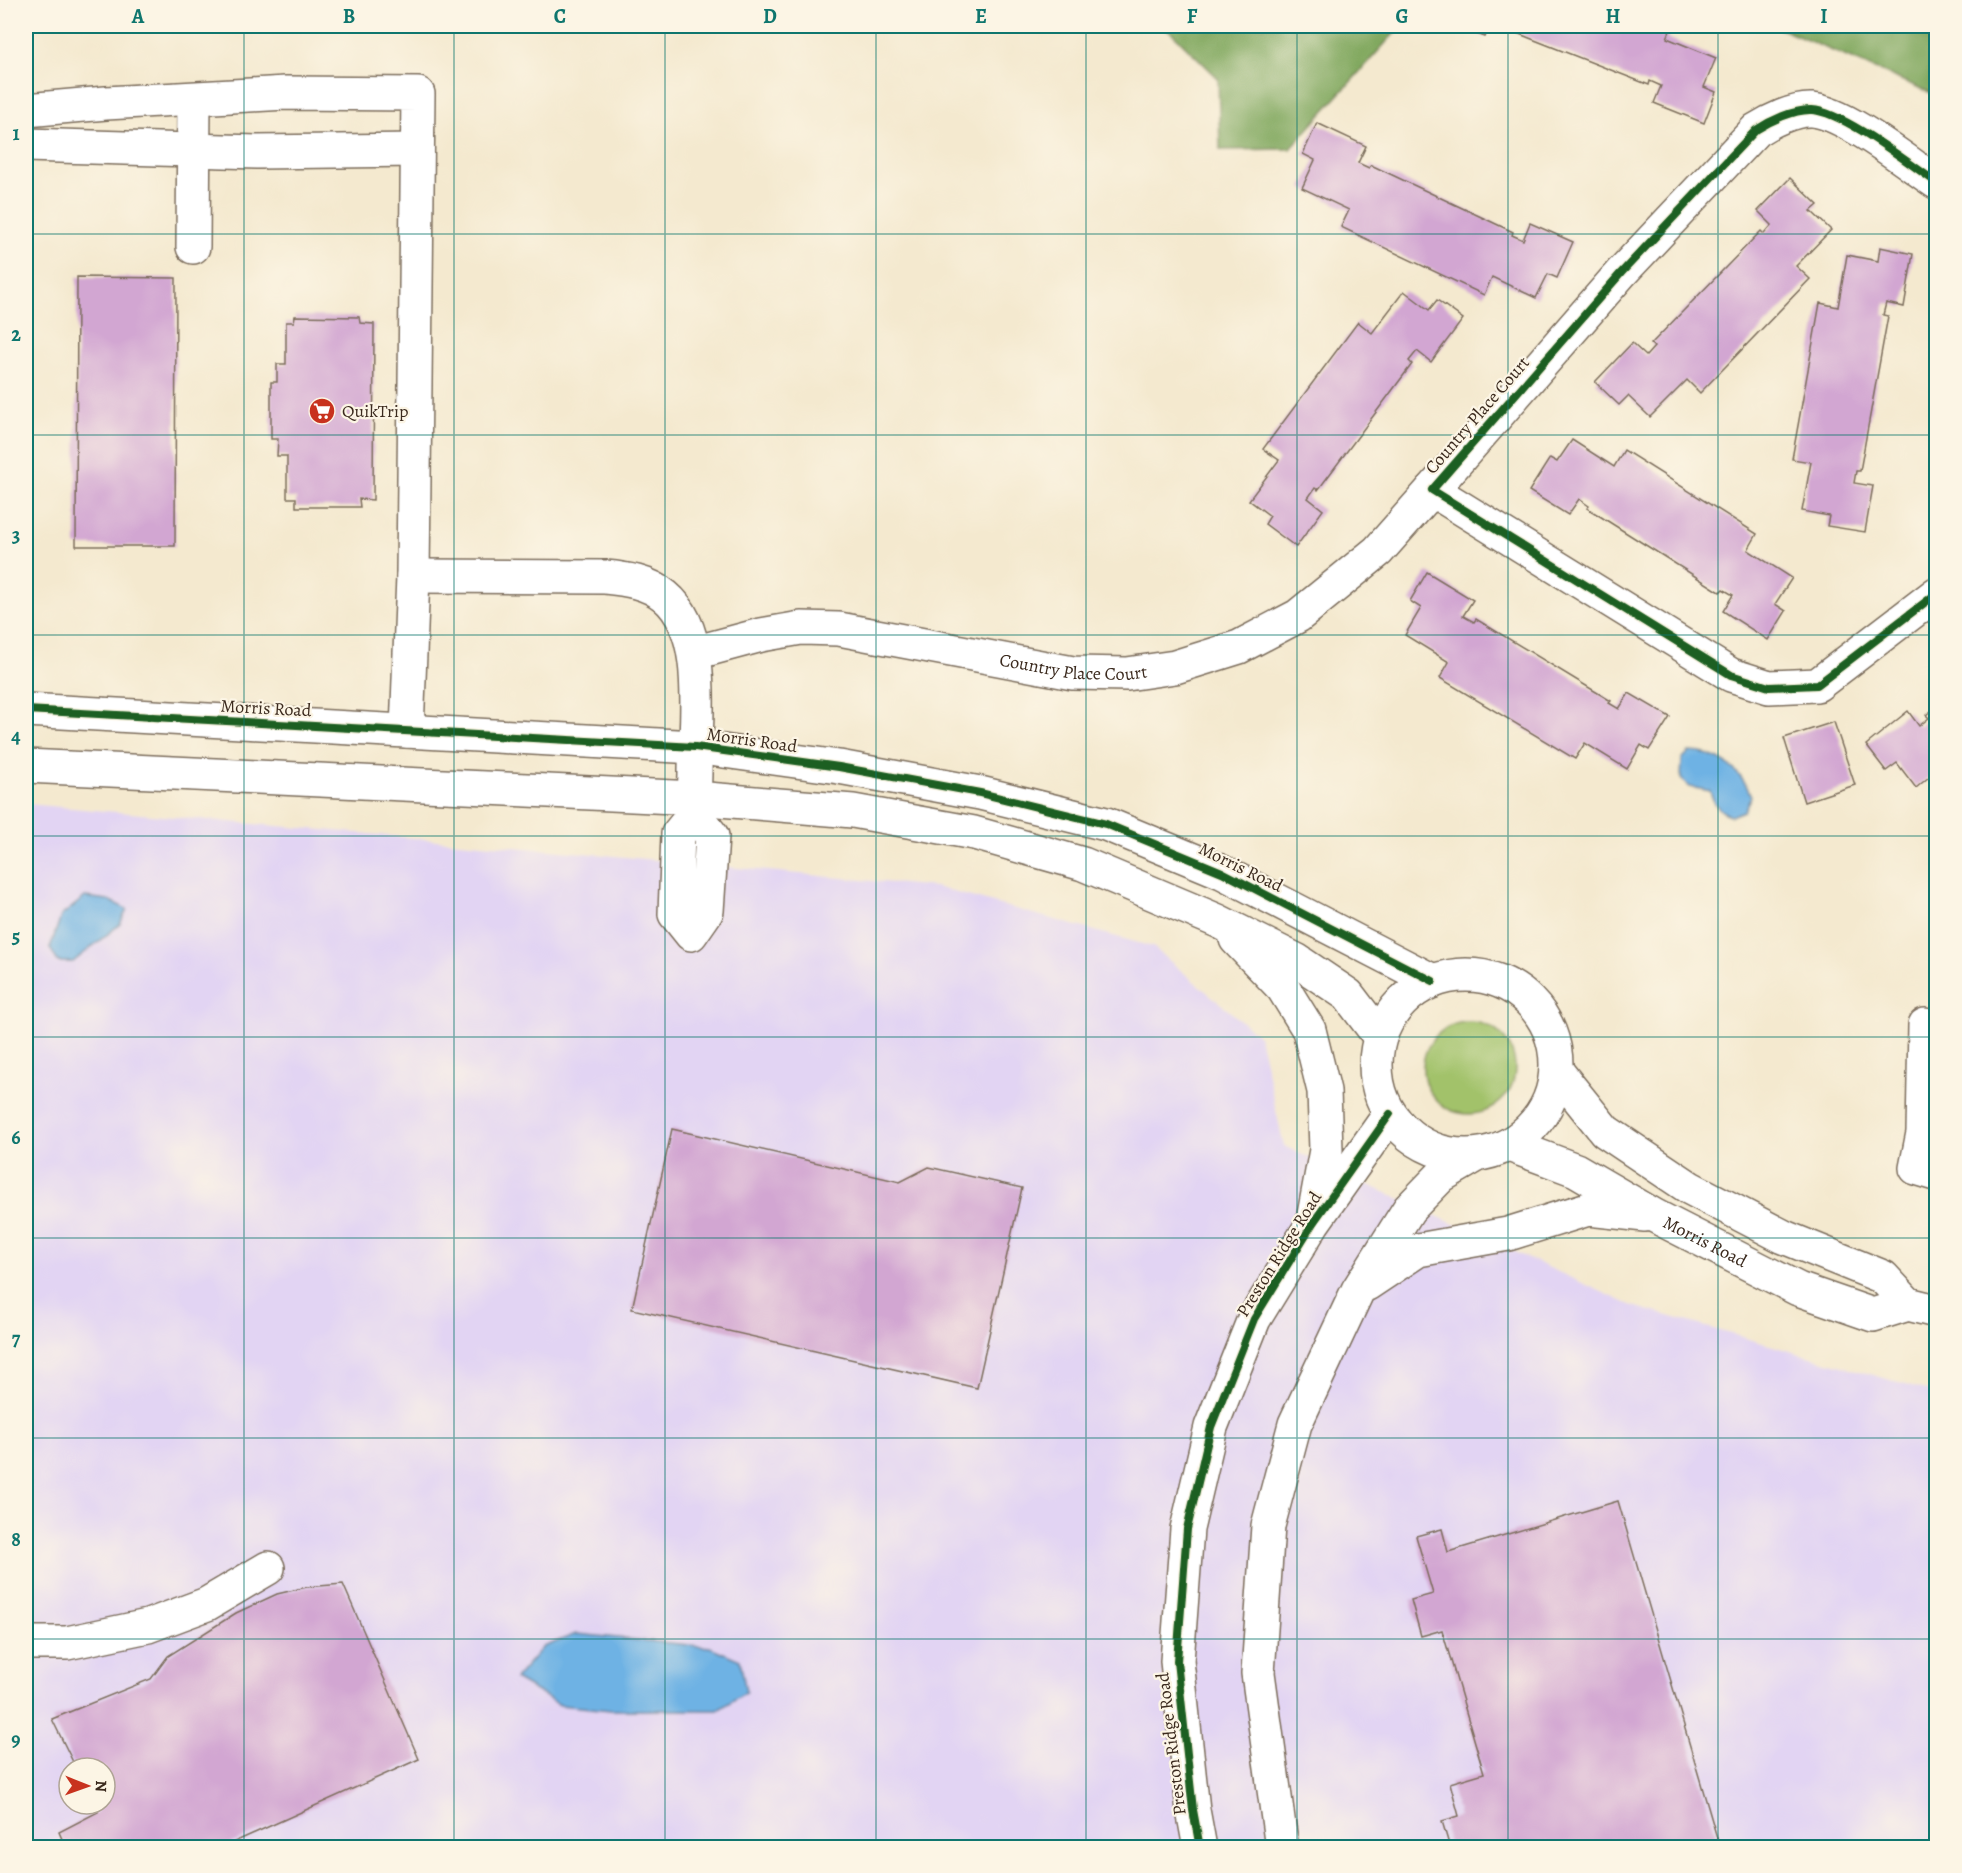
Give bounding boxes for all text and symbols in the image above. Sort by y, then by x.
text: A [131,3,145,30]
text: B [343,3,355,30]
text: C [554,3,566,30]
text: D [763,3,777,30]
text: E [975,3,987,30]
text: F [1187,3,1198,30]
text: G [1395,3,1409,30]
text: H [1606,3,1621,30]
text: I [1820,3,1828,30]
text: 1 [12,120,20,147]
text: 2 [11,321,21,348]
street label: Country Place Court [1419,351,1535,479]
supermarket icon: QuikTrip [307,396,337,426]
place label: QuikTrip [342,399,409,423]
text: 3 [12,522,20,549]
street label: Country Place Court [998,647,1149,686]
street label: Morris Road [220,694,312,722]
street label: Morris Road [705,722,799,758]
text: 4 [11,723,21,750]
street label: Morris Road [1195,836,1287,898]
text: 5 [12,923,20,950]
text: 6 [11,1124,21,1151]
street label: Preston Ridge Road [1231,1186,1327,1321]
street label: Morris Road [1659,1210,1751,1273]
text: 7 [12,1325,21,1352]
text: 8 [11,1526,21,1553]
street label: Preston Ridge Road [1150,1671,1192,1817]
text: 9 [11,1726,21,1753]
north arrow [57,1756,117,1816]
text: N [90,1780,112,1793]

